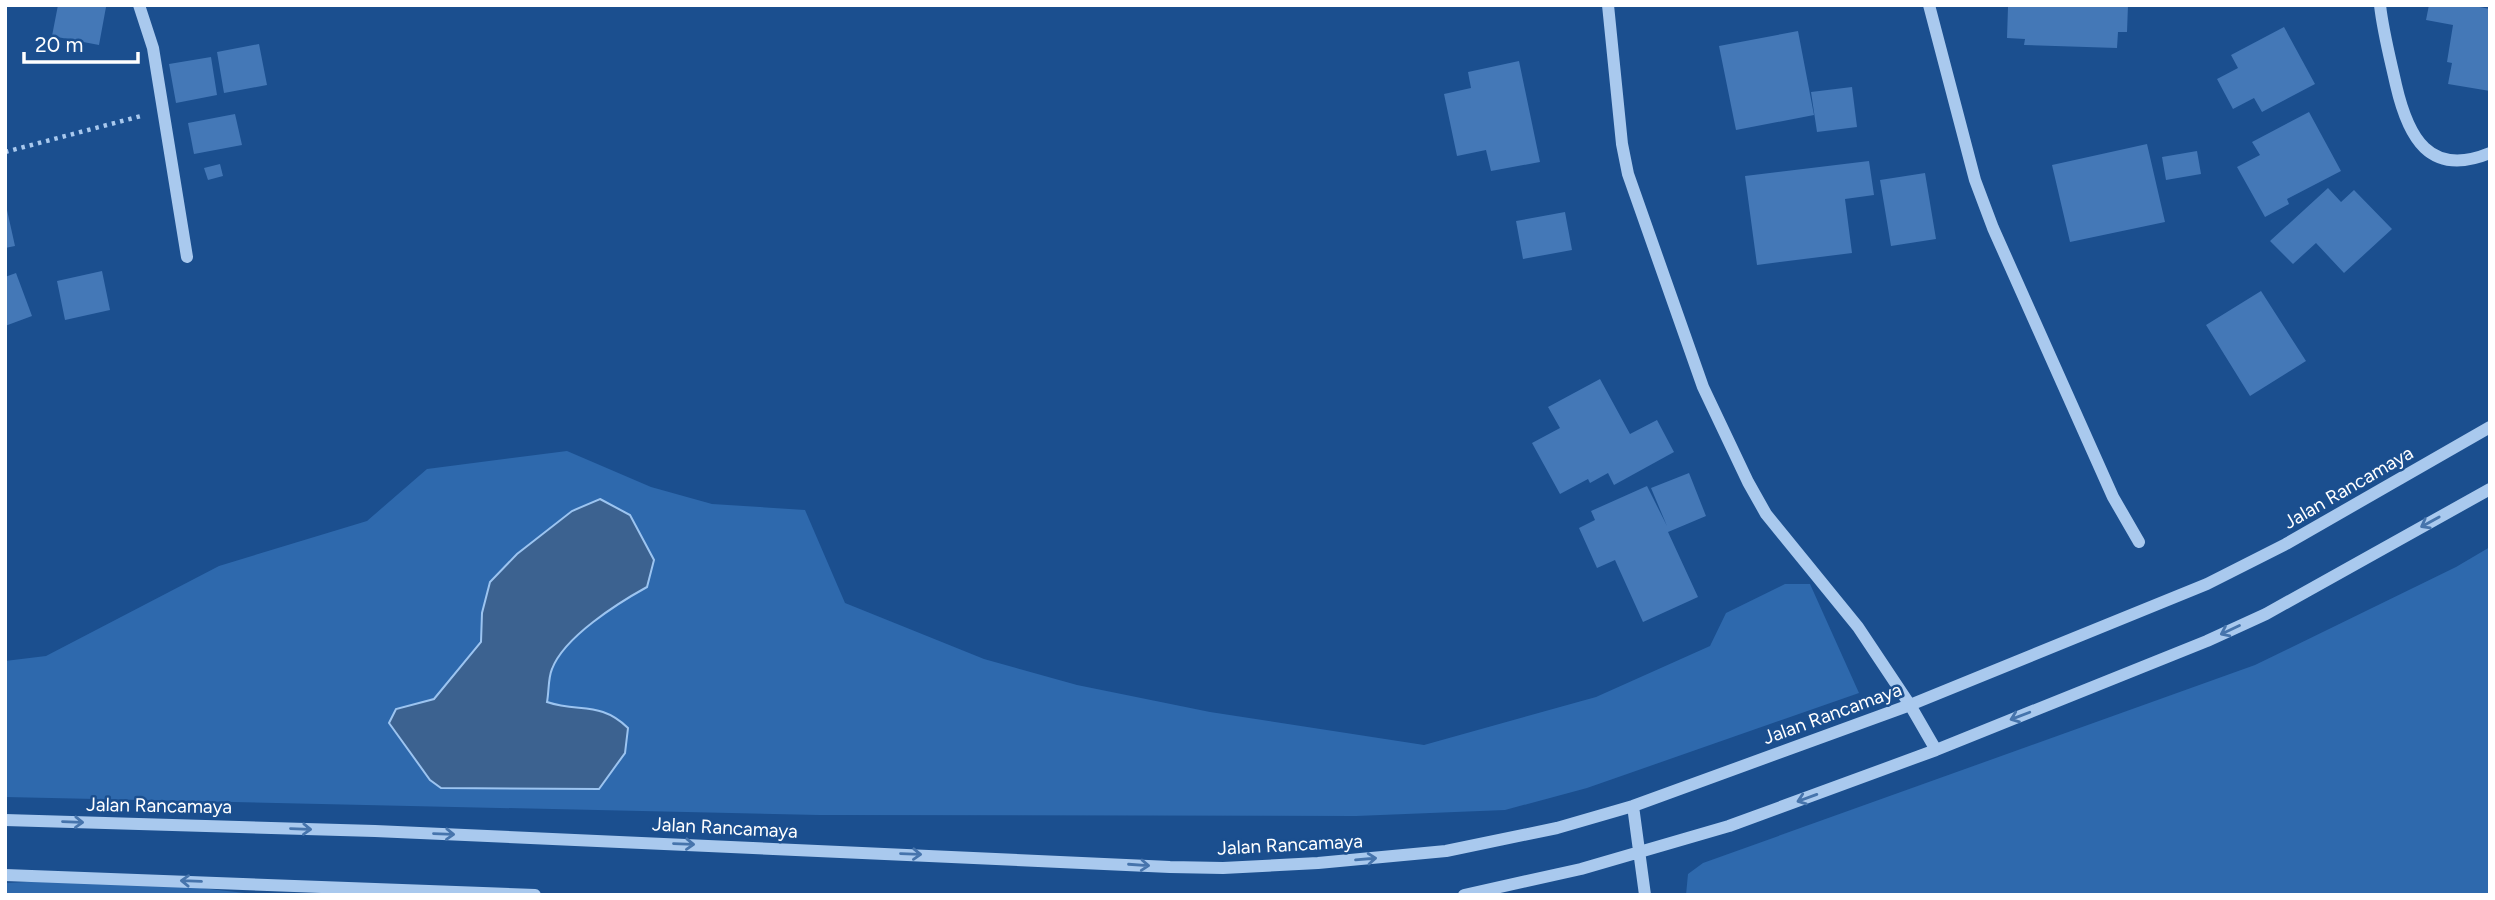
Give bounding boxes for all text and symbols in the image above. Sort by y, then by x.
scale bar [24,21,138,65]
text: 20 m [35,32,83,57]
street label: Jalan Rancamaya [2279,441,2417,534]
one-way arrow [2420,516,2441,529]
one-way arrow [2220,624,2241,638]
street label: Jalan Rancamaya [1760,678,1905,749]
one-way arrow [2009,711,2031,724]
street label: Jalan Rancamaya [86,793,232,818]
one-way arrow [1797,793,1819,805]
street label: Jalan Rancamaya [651,812,798,843]
one-way arrow [62,816,85,829]
one-way arrow [289,822,312,835]
one-way arrow [432,828,455,841]
street label: Jalan Rancamaya [1217,829,1364,860]
one-way arrow [672,837,695,850]
one-way arrow [900,848,923,861]
one-way arrow [1354,852,1376,865]
one-way arrow [1127,859,1149,872]
one-way arrow [180,875,203,888]

